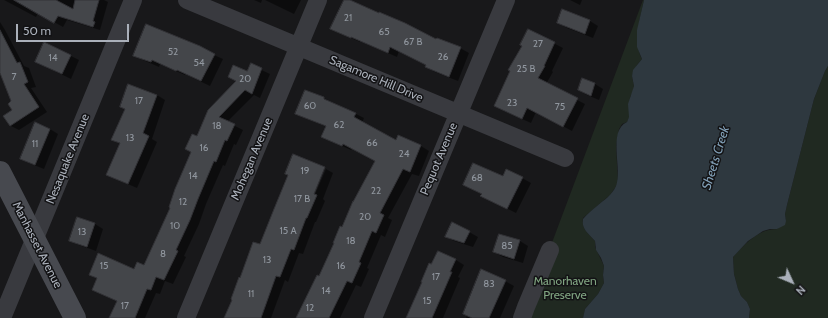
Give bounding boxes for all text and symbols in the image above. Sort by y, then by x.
house number: 21 [344,12,352,24]
scale bar [18,16,131,42]
text: 50 m [23,23,51,38]
house number: 65 [378,26,390,38]
house number: 67 B [404,36,422,48]
house number: 27 [533,38,543,50]
house number: 52 [168,46,178,58]
house number: 26 [438,51,448,63]
house number: 14 [48,52,58,64]
street label: Sagamore Hill Drive [327,53,425,105]
house number: 54 [193,57,205,69]
house number: 25 B [517,63,535,75]
house number: 7 [11,71,17,83]
house number: 20 [239,73,251,85]
house number: 17 [135,95,143,107]
house number: 23 [507,97,517,109]
house number: 60 [304,100,316,112]
house number: 75 [555,101,565,113]
street label: Nesaquake Avenue [43,112,93,206]
street label: Mohegan Avenue [228,116,276,202]
house number: 62 [334,119,344,131]
house number: 18 [212,120,222,132]
street label: Pequot Avenue [417,121,461,197]
water label: Sheets Creek [699,124,733,192]
house number: 13 [126,132,134,144]
house number: 66 [366,137,378,149]
house number: 11 [32,138,38,150]
house number: 16 [200,142,208,154]
house number: 24 [398,148,410,160]
house number: 19 [301,165,309,177]
house number: 14 [188,170,198,182]
house number: 68 [471,172,483,184]
house number: 22 [371,185,381,197]
house number: 17 B [294,193,310,205]
house number: 12 [179,196,187,208]
street label: Manhasset Avenue [9,199,65,291]
house number: 20 [359,211,371,223]
house number: 10 [170,220,180,232]
house number: 15 A [279,225,297,237]
house number: 13 [78,226,86,238]
house number: 18 [346,235,356,247]
house number: 85 [501,240,513,252]
house number: 8 [160,248,166,260]
house number: 13 [263,254,271,266]
house number: 15 [100,260,108,272]
house number: 16 [337,260,345,272]
north arrow [772,262,812,302]
house number: 17 [432,271,440,283]
park label: Manorhaven Preserve [533,274,597,302]
house number: 83 [483,278,495,290]
text: N [793,283,808,298]
house number: 14 [321,285,331,297]
house number: 11 [248,288,254,300]
house number: 15 [423,295,431,307]
house number: 17 [121,300,129,312]
house number: 12 [306,302,314,314]

